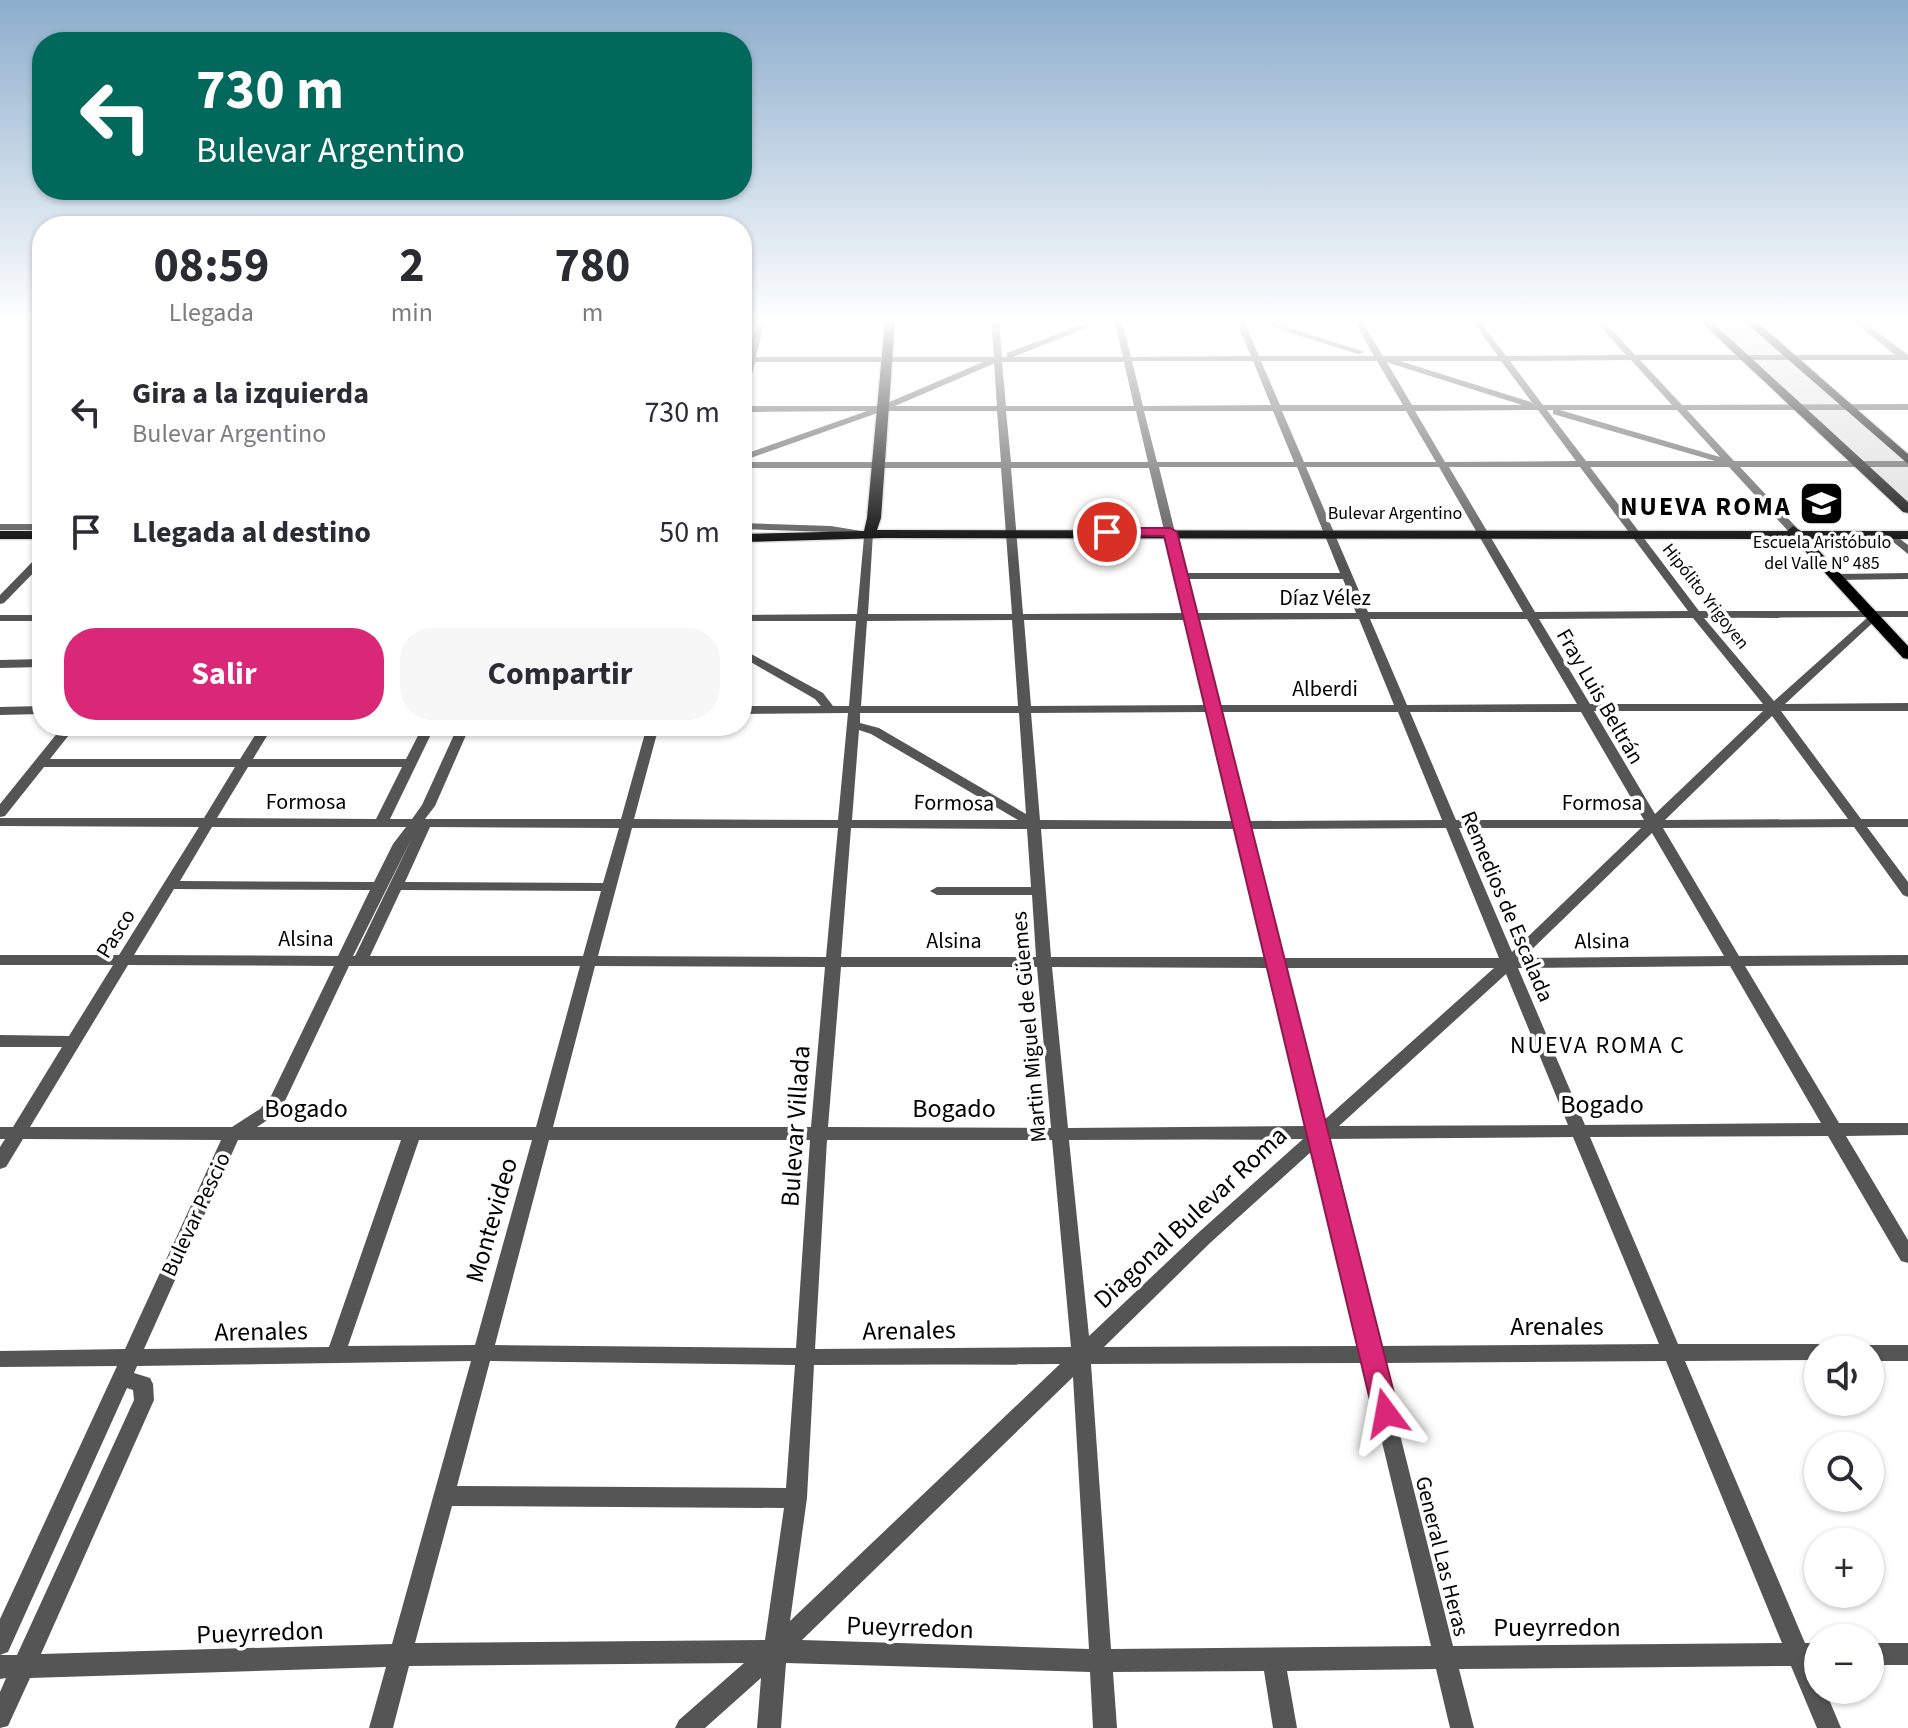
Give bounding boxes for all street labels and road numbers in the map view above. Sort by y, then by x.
street label: Bulevar Argentino [1328,501,1462,526]
street label: Hipólito Yrigoyen [1656,538,1755,655]
street label: Díaz Vélez [1279,582,1371,614]
street label: Fray Luis Beltrán [1548,623,1652,770]
street label: Alberdi [1292,673,1358,705]
street label: Formosa [266,786,346,818]
street label: Formosa [913,786,995,820]
street label: Formosa [1562,787,1642,819]
street label: Remedios de Escalada [1452,806,1562,1007]
street label: Pasco [88,902,144,965]
street label: Martin Miguel de Güemes [1003,910,1055,1144]
street label: Alsina [278,923,334,955]
street label: Alsina [926,925,982,957]
street label: Alsina [1574,925,1630,957]
street label: Bulevar Villada [771,1044,820,1208]
street label: Bogado [1560,1086,1644,1123]
street label: Bogado [264,1090,348,1127]
street label: Bogado [912,1090,996,1127]
street label: Diagonal Bulevar Roma [1085,1118,1295,1317]
street label: Bulevar Pescio [153,1147,239,1282]
street label: Montevideo [456,1153,527,1287]
street label: Arenales [1510,1308,1604,1345]
street label: Arenales [862,1311,956,1350]
street label: Arenales [214,1312,308,1351]
street label: General Las Heras [1407,1473,1477,1640]
street label: Pueyrredon [846,1607,974,1648]
street label: Pueyrredon [1493,1609,1621,1646]
street label: Pueyrredon [196,1612,324,1653]

